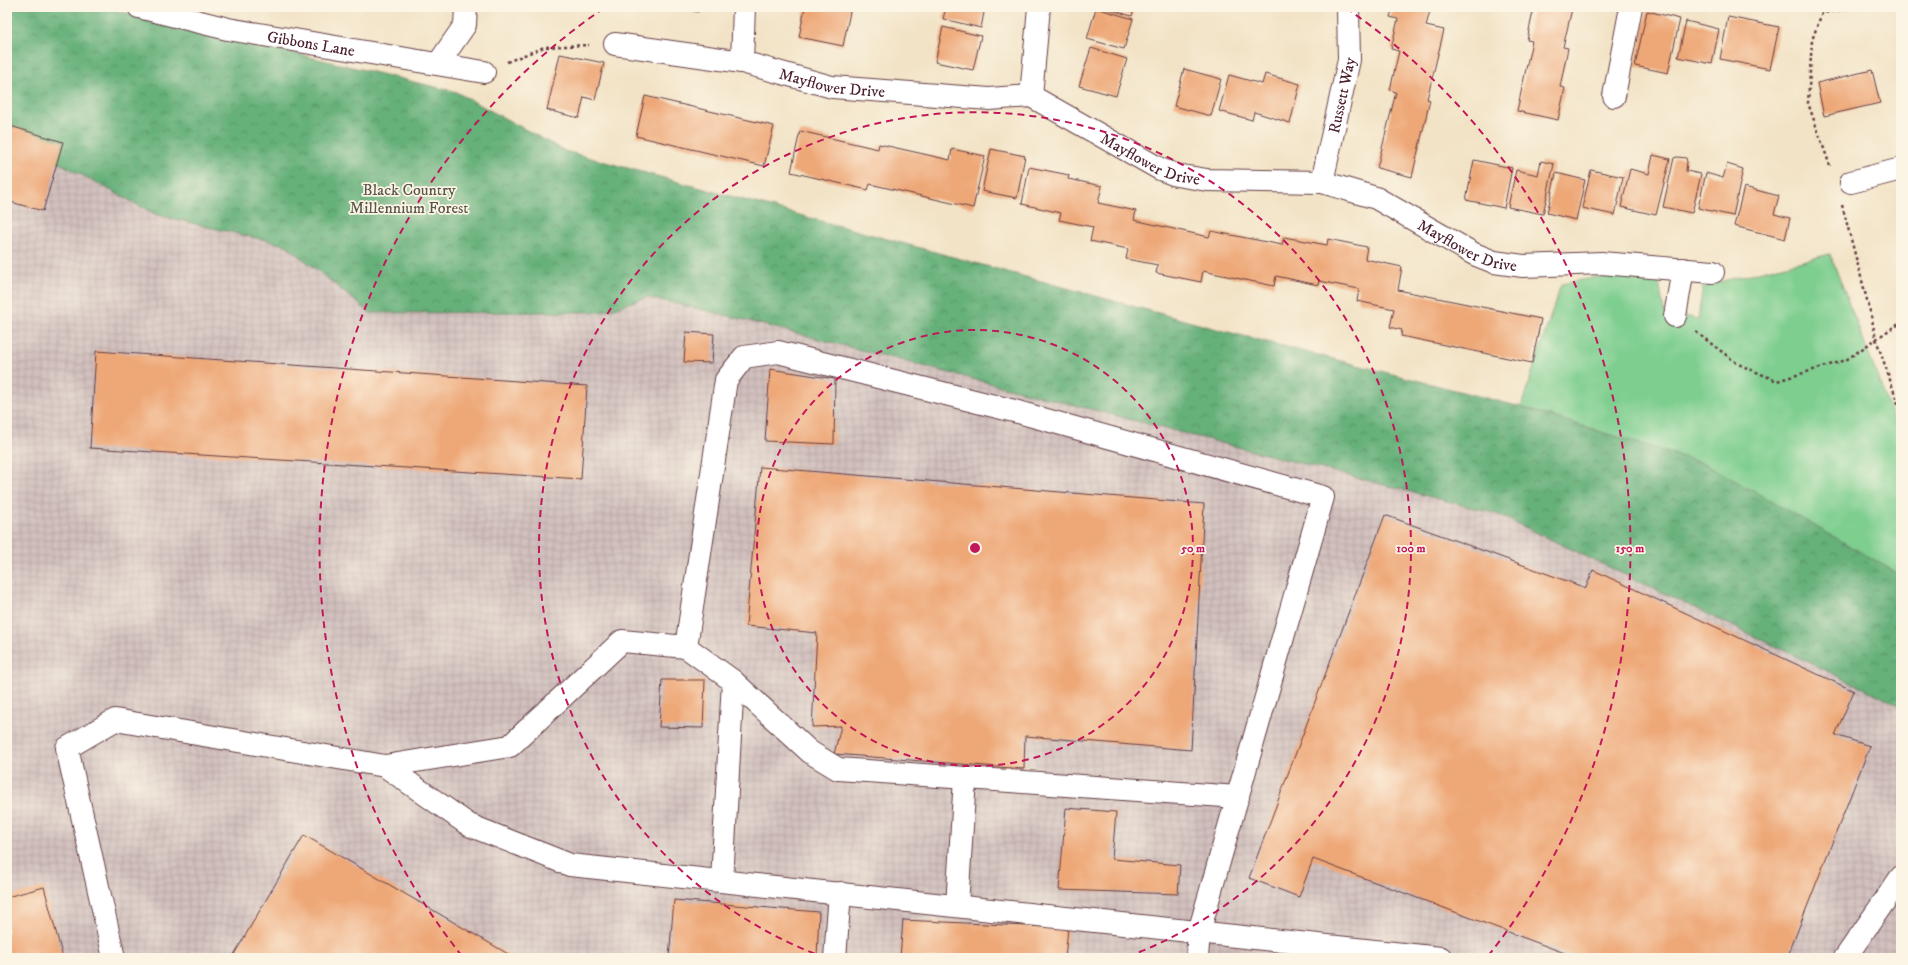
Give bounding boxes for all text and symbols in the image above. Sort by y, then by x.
street label: Gibbons Lane [266,27,357,61]
street label: Russett Way [1324,55,1360,135]
street label: Mayflower Drive [777,64,886,102]
street label: Mayflower Drive [1097,129,1202,190]
park label: Black Country Millennium Forest [350,180,468,218]
street label: Mayflower Drive [1414,215,1518,276]
centre of rings [968,541,982,555]
text: 50 m [1180,541,1205,556]
text: 100 m [1397,541,1425,556]
text: 150 m [1616,541,1644,556]

